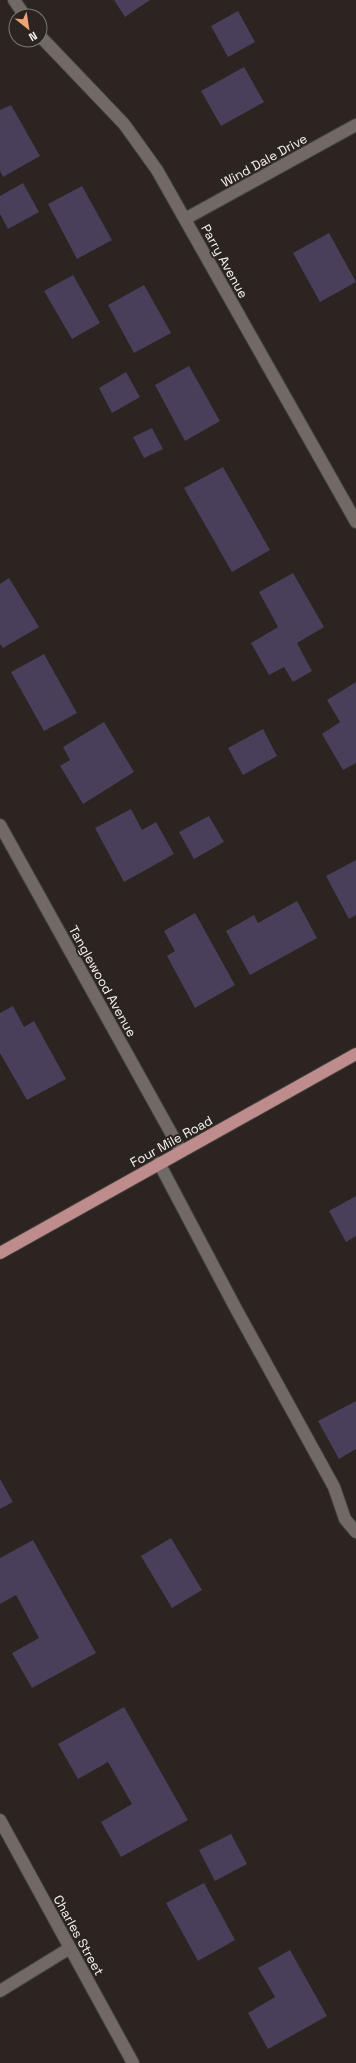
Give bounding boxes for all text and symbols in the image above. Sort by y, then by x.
north arrow [8,8,48,48]
text: N [26,29,40,45]
street label: Wind Dale Drive [218,130,310,191]
street label: Parry Avenue [197,221,252,301]
street label: Tanglewood Avenue [65,923,140,1040]
street label: Four Mile Road [127,1112,215,1171]
street label: Charles Street [49,1892,108,1979]

